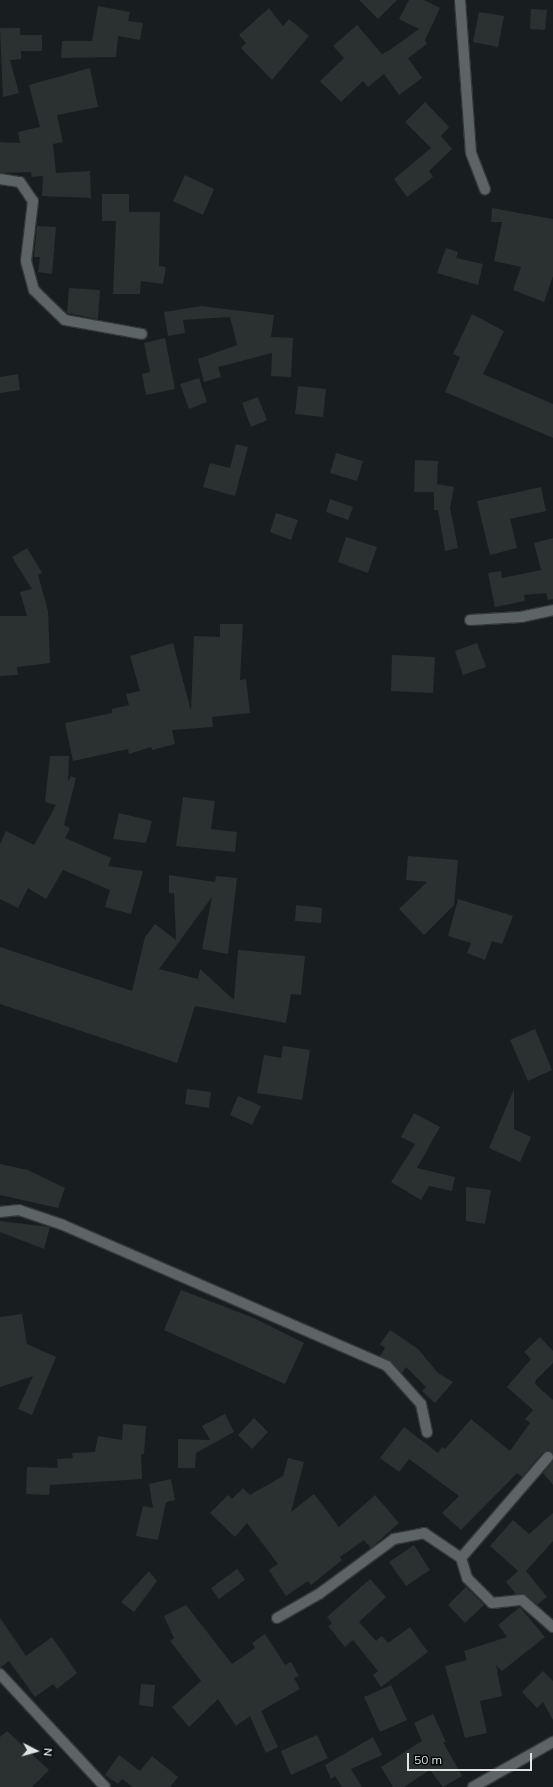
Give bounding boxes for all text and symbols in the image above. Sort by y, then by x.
north arrow [16,1731,56,1771]
scale bar [409,1745,534,1771]
text: N [41,1747,55,1757]
text: 50 m [414,1752,442,1767]

